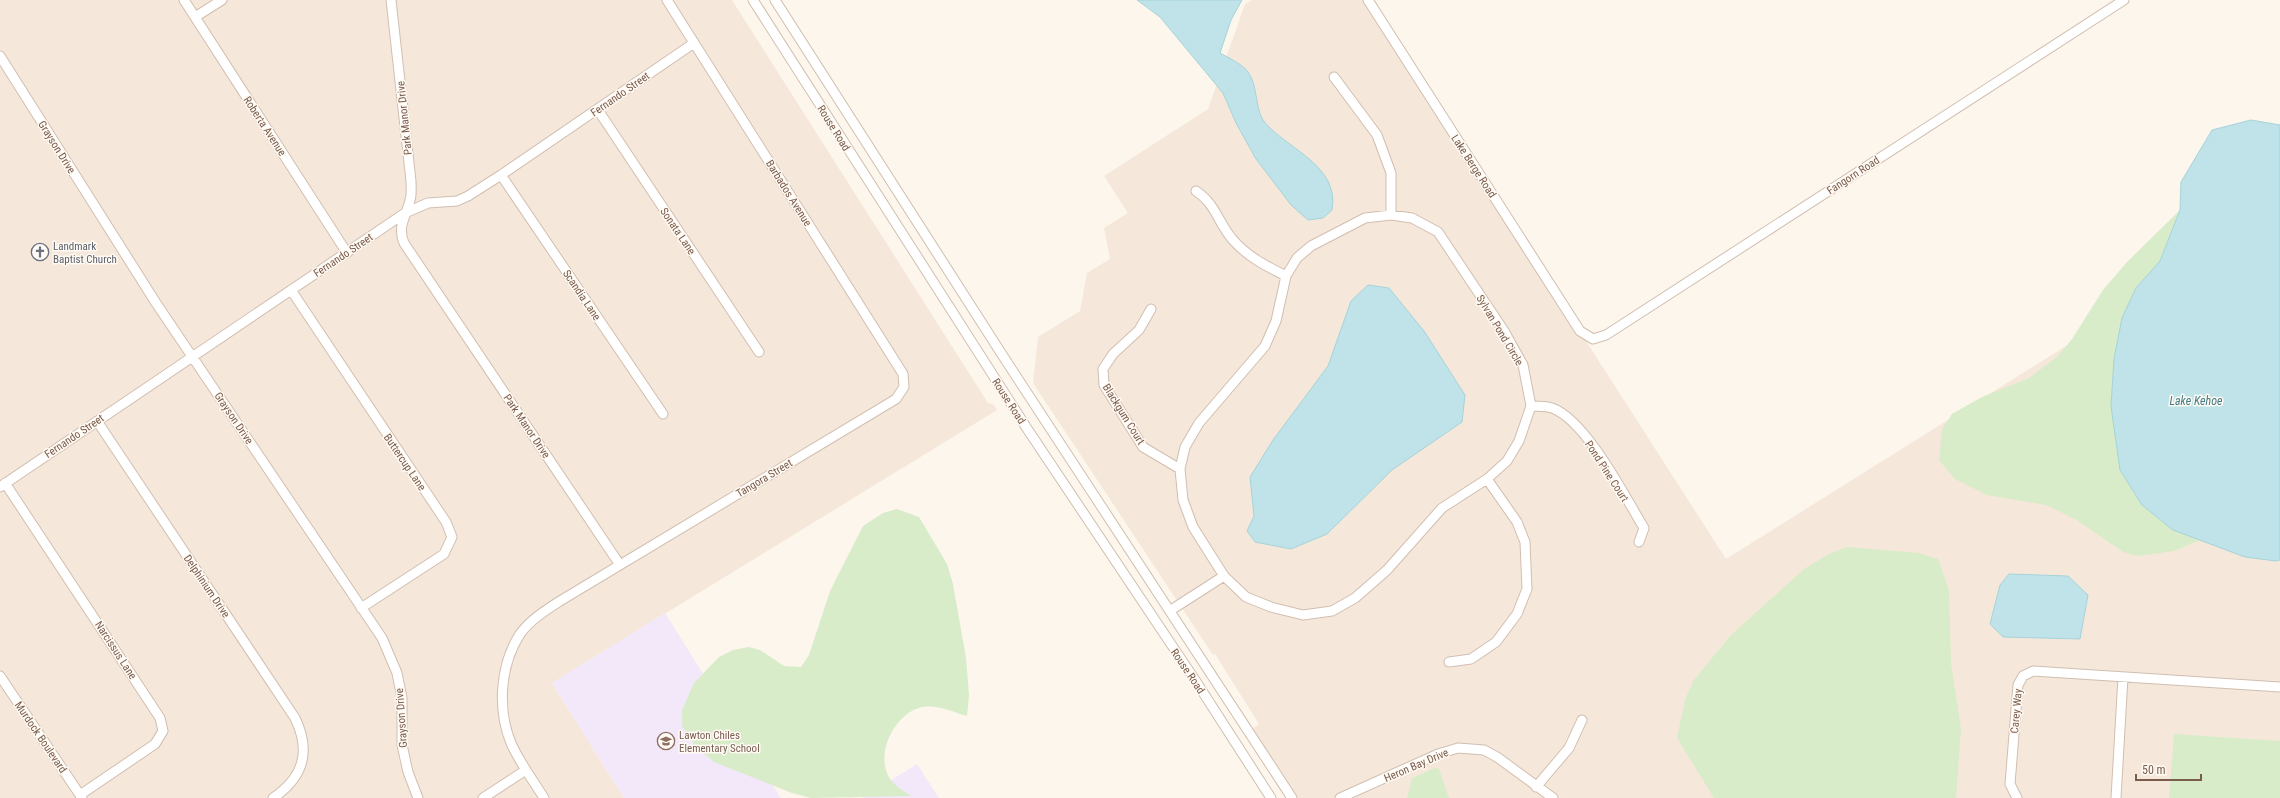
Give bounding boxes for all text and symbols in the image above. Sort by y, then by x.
street label: Fernando Street [588,69,652,119]
street label: Park Manor Drive [394,80,415,156]
street label: Roberta Avenue [241,94,289,158]
street label: Rouse Road [814,103,853,154]
street label: Grayson Drive [35,118,78,176]
street label: Lake Berge Road [1448,132,1499,200]
street label: Fangorn Road [1825,154,1882,197]
street label: Barbados Avenue [763,158,814,229]
street label: Sonata Lane [657,205,698,257]
street label: Fernando Street [311,231,375,280]
place label: Landmark Baptist Church [53,240,117,266]
church icon: Landmark Baptist Church [30,242,50,262]
street label: Scandia Lane [560,268,603,323]
street label: Sylvan Pond Circle [1473,293,1526,368]
street label: Rouse Road [989,376,1028,426]
street label: Blackgum Court [1100,381,1147,447]
street label: Grayson Drive [211,390,256,447]
street label: Park Manor Drive [500,392,553,461]
water label: Lake Kehoe [2170,394,2223,408]
street label: Fernando Street [42,412,106,461]
street label: Buttercup Lane [381,431,428,493]
street label: Pond Pine Court [1582,438,1631,504]
street label: Tangora Street [734,457,795,500]
street label: Delphinium Drive [181,552,232,620]
street label: Narcissus Lane [92,619,139,682]
street label: Rouse Road [1168,646,1207,696]
street label: Grayson Drive [393,688,410,748]
street label: Carey Way [2008,688,2025,734]
street label: Murdock Boulevard [12,699,69,776]
place label: Lawton Chiles Elementary School [679,729,760,755]
school or university icon: Lawton Chiles Elementary School [656,731,676,751]
street label: Heron Bay Drive [1382,746,1450,785]
scale bar [2136,756,2201,782]
text: 50 m [2142,763,2166,777]

